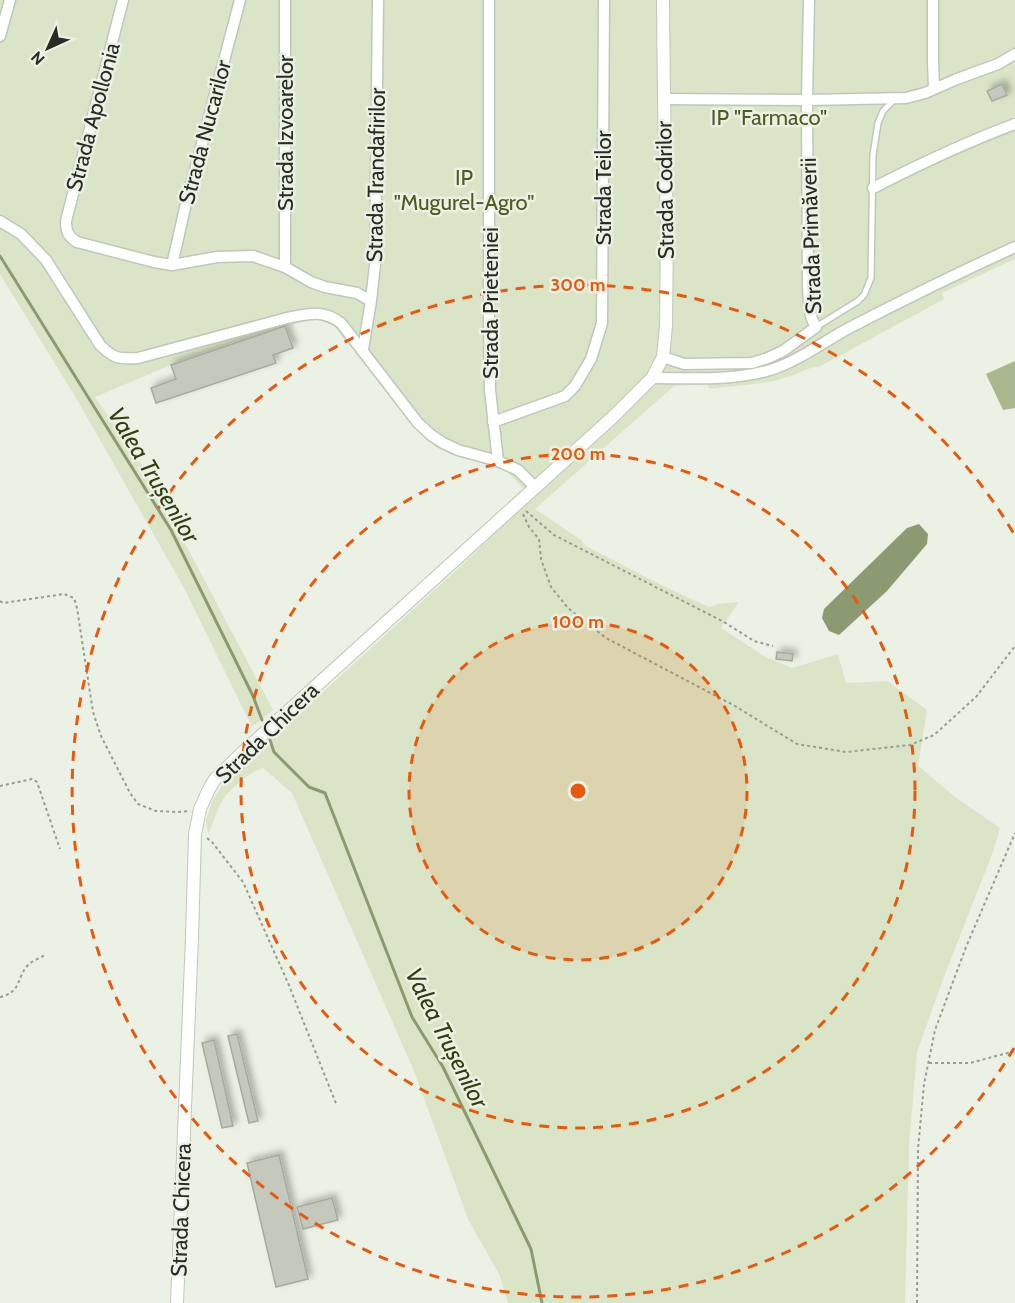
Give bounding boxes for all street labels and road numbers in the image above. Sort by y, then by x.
street label: Strada Apollonia [60,39,126,194]
street label: Strada Izvoarelor [272,55,299,211]
street label: Strada Nucarilor [173,57,237,207]
street label: Strada Trandafirilor [361,87,391,263]
street label: Strada Codrilor [650,121,680,259]
street label: Strada Teilor [590,130,617,246]
street label: Strada Primăverii [795,157,827,315]
street label: Strada Prieteniei [477,227,504,379]
street label: Strada Chicera [210,677,325,789]
street label: Strada Chicera [165,1142,197,1277]

